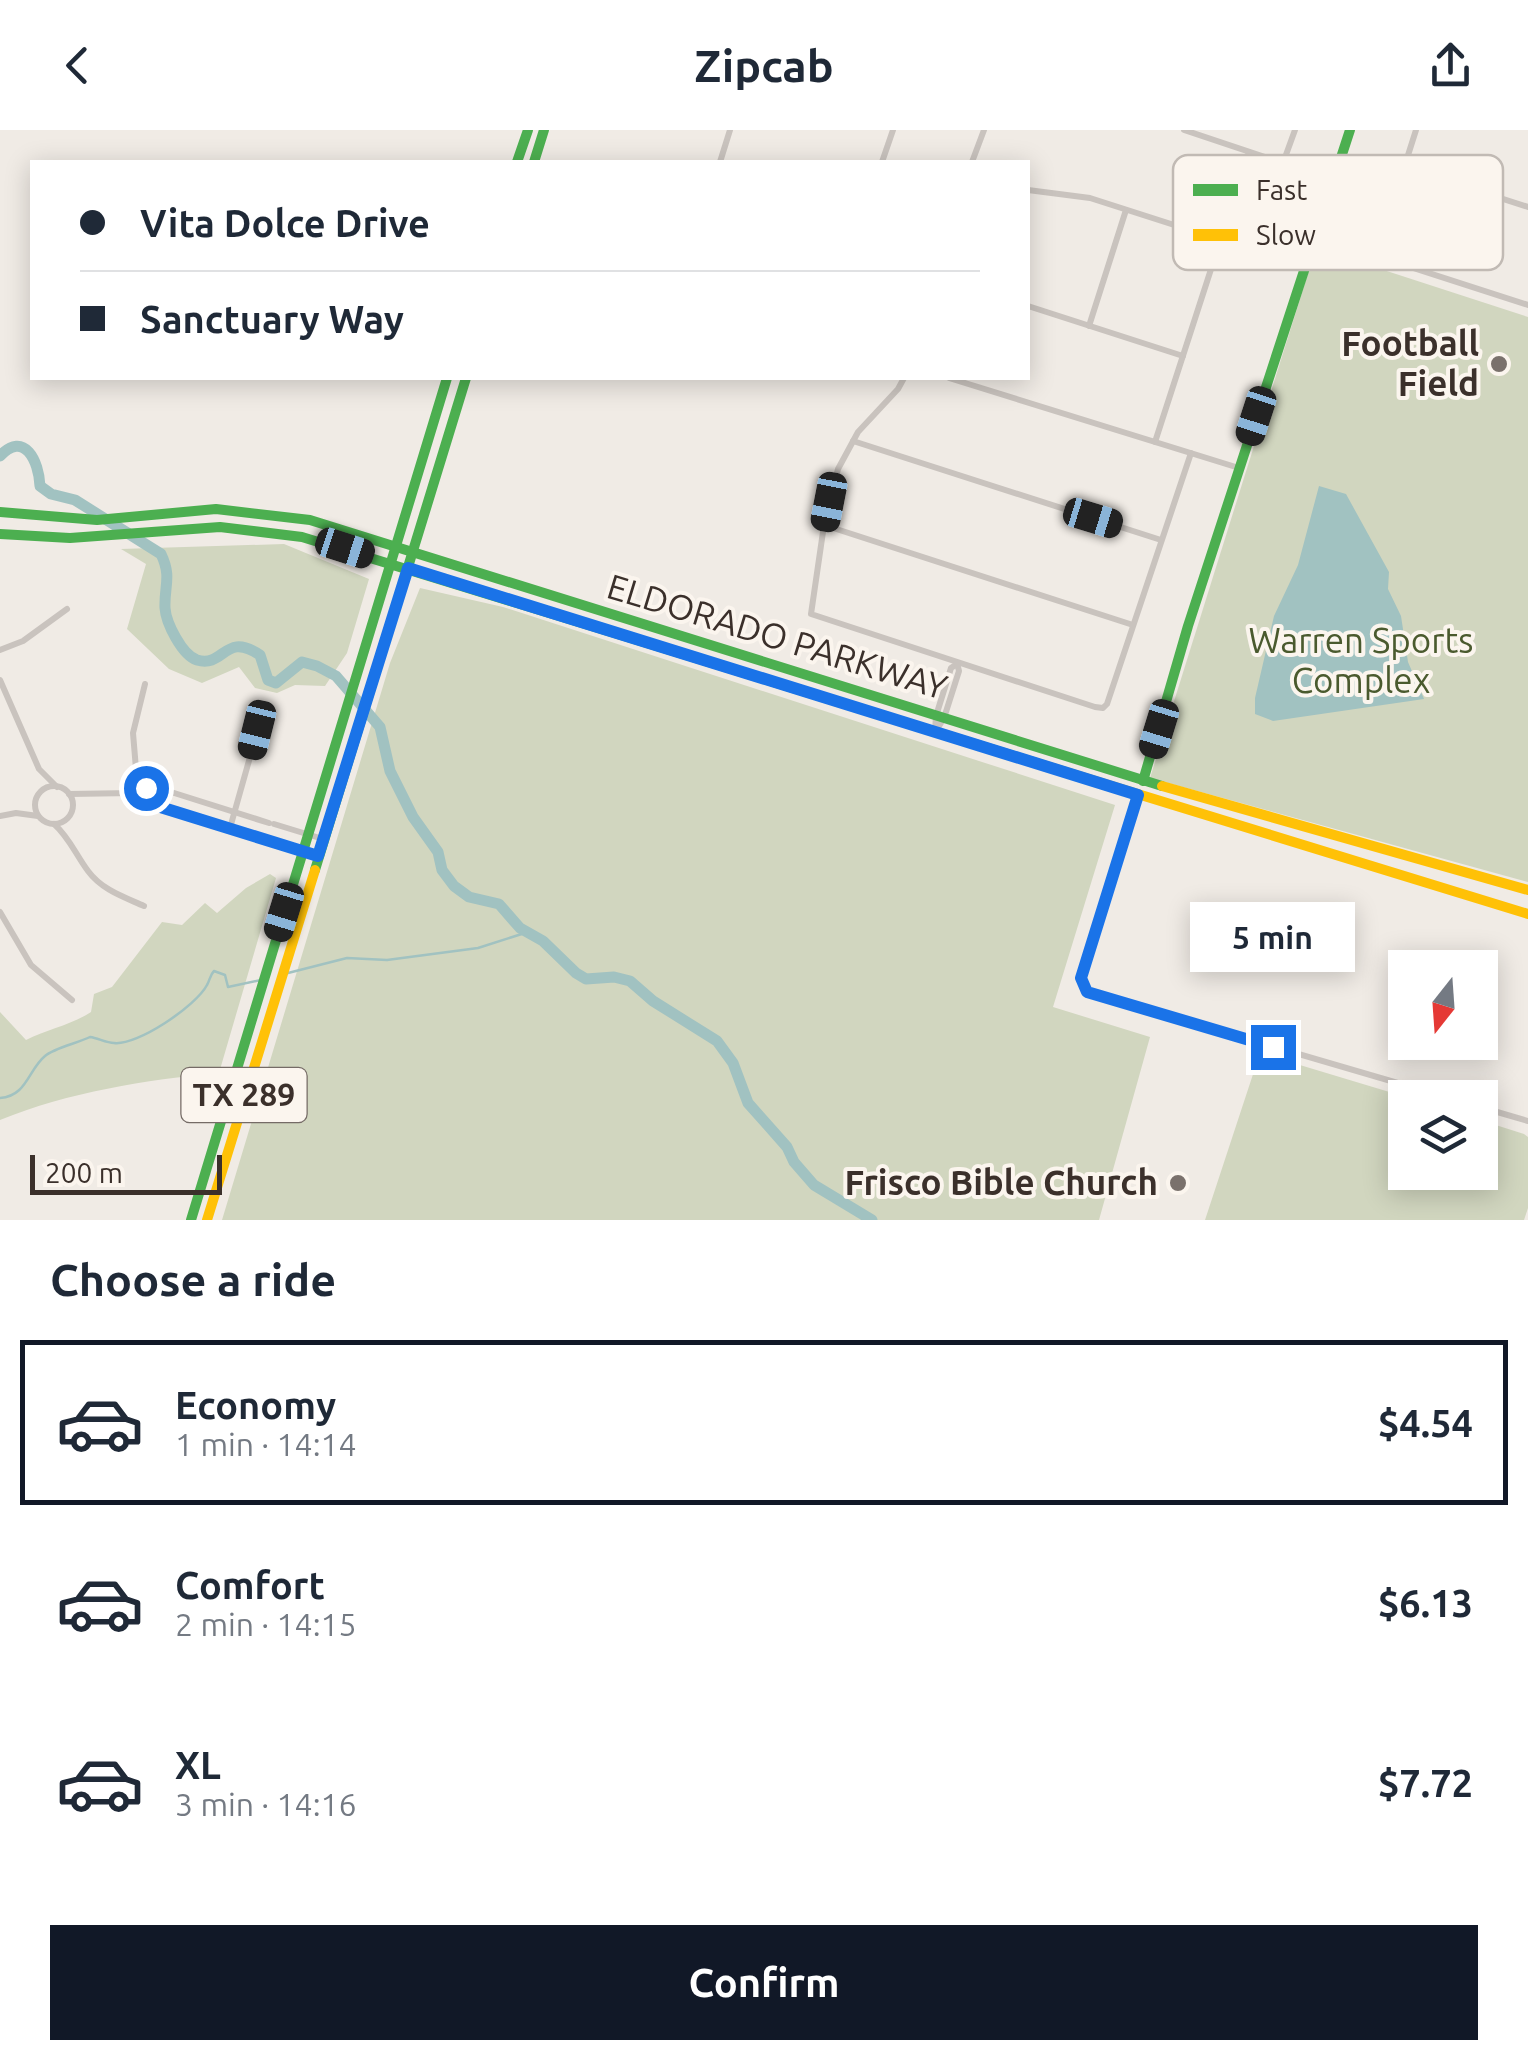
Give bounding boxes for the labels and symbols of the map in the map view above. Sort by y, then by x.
legend [1173,155,1503,270]
text: Fast [1256,174,1307,205]
text: Slow [1256,219,1316,250]
place label: Football Field [1341,323,1479,403]
marker: Football Field [1488,353,1510,375]
car [1232,383,1280,449]
car [809,470,849,534]
car [1060,495,1126,541]
car [312,524,378,572]
street label: ELDORADO PARKWAY [603,565,952,707]
park label: Warren Sports Complex [1249,620,1473,700]
car [1136,696,1182,762]
car [235,697,279,763]
route start [124,766,169,811]
car [261,879,307,945]
callout: 5 min [1190,902,1356,972]
north arrow [1388,950,1498,1060]
route end [1251,1025,1296,1070]
road number: TX 289 [182,1068,306,1122]
scale bar [30,1150,222,1194]
place label: Frisco Bible Church [844,1162,1158,1202]
marker: Frisco Bible Church [1167,1172,1189,1194]

